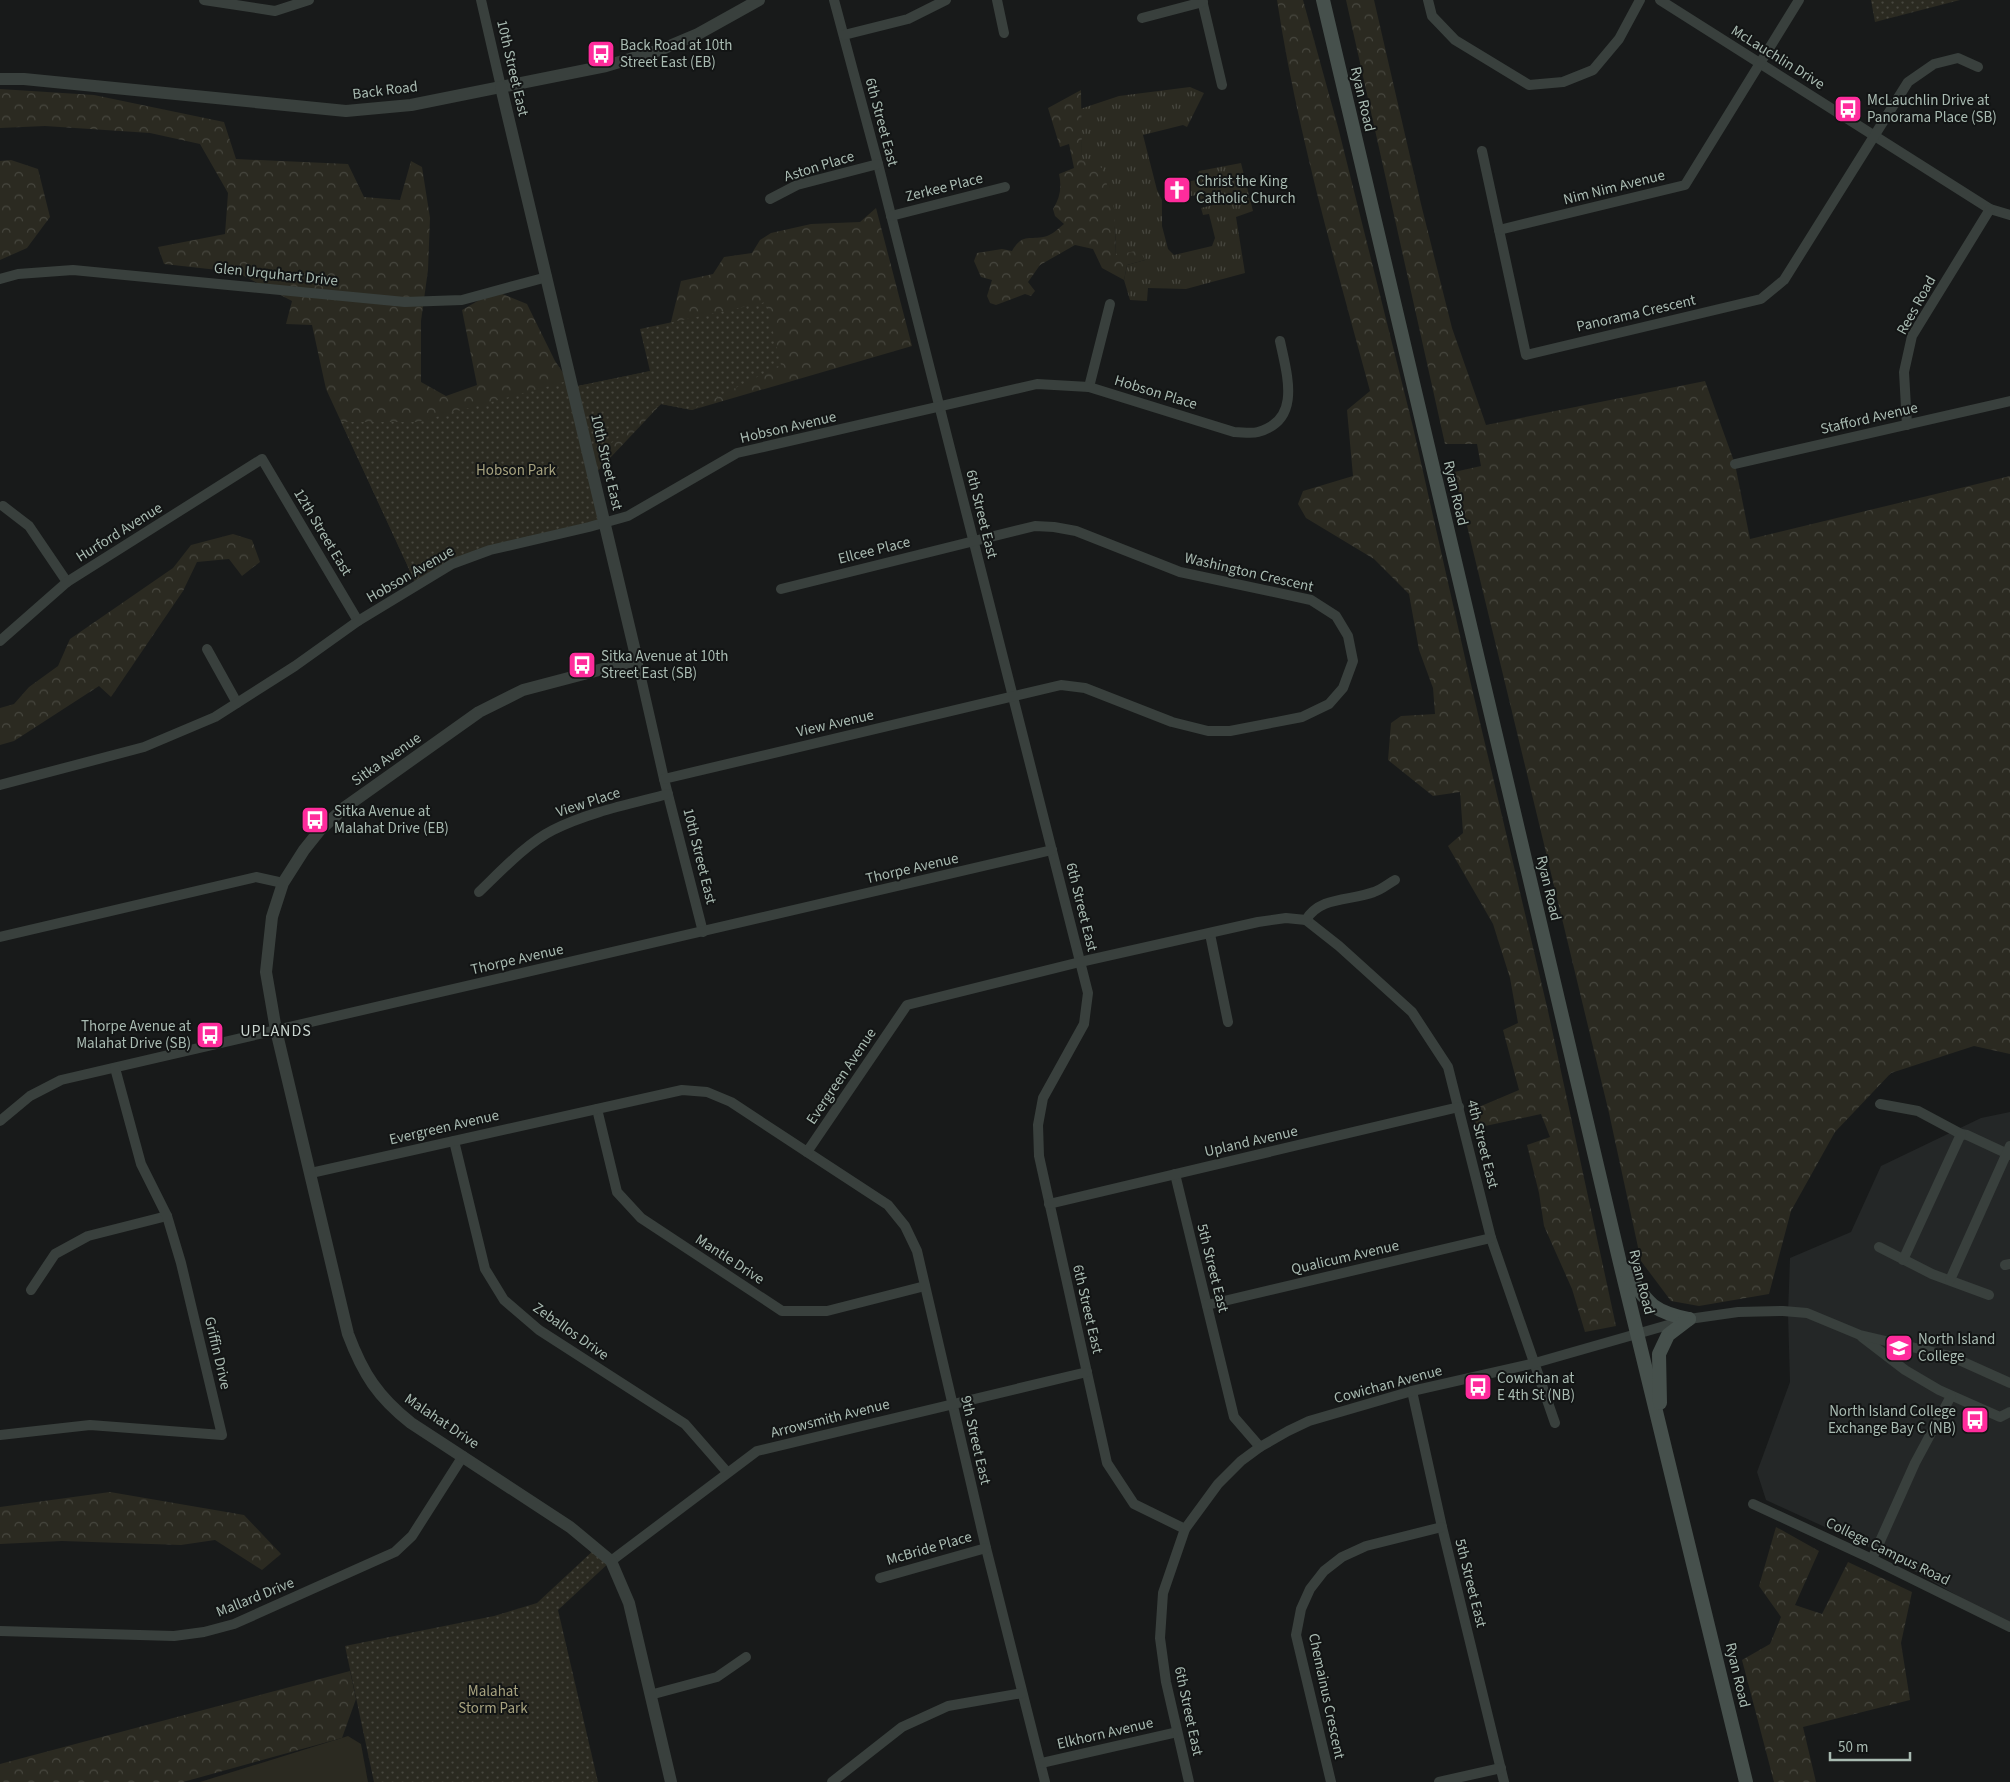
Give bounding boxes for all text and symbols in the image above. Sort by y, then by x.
street label: 10th Street East [491,18,534,118]
street label: McLauchlin Drive [1727,20,1829,95]
place label: Back Road at 10th Street East (EB) [620,35,732,73]
bus stop icon: Back Road at 10th Street East (EB) [586,39,616,69]
street label: Ryan Road [1345,64,1380,134]
street label: Back Road [351,76,419,105]
street label: 6th Street East [860,76,903,169]
place label: McLauchlin Drive at Panorama Place (SB) [1867,90,1997,128]
bus stop icon: McLauchlin Drive at Panorama Place (SB) [1833,94,1863,124]
street label: Aston Place [781,146,857,187]
street label: Nim Nim Avenue [1561,165,1667,210]
street label: Zerkee Place [903,168,985,207]
place label: Christ the King Catholic Church [1196,171,1296,209]
church icon: Christ the King Catholic Church [1162,175,1192,205]
street label: Glen Urquhart Drive [213,258,339,291]
street label: Rees Road [1892,272,1941,339]
street label: Panorama Crescent [1574,290,1698,337]
street label: Hobson Place [1112,370,1200,415]
street label: Stafford Avenue [1818,397,1920,440]
street label: Hobson Avenue [738,406,838,449]
street label: 10th Street East [585,412,628,512]
street label: Ryan Road [1438,458,1473,528]
park label: Hobson Park [476,460,556,481]
street label: 6th Street East [960,468,1003,561]
street label: 12th Street East [288,485,357,580]
street label: Hurford Avenue [72,498,166,567]
street label: Ellcee Place [836,531,912,570]
street label: Hobson Avenue [363,541,458,608]
street label: Washington Crescent [1182,547,1315,598]
place label: Sitka Avenue at 10th Street East (SB) [601,646,728,684]
bus stop icon: Sitka Avenue at 10th Street East (SB) [567,650,597,680]
street label: View Avenue [794,704,876,743]
street label: Sitka Avenue [347,728,425,791]
street label: View Place [553,782,623,823]
place label: Sitka Avenue at Malahat Drive (EB) [334,801,449,839]
bus stop icon: Sitka Avenue at Malahat Drive (EB) [300,805,330,835]
street label: 10th Street East [677,806,722,906]
street label: Thorpe Avenue [864,848,961,889]
street label: Ryan Road [1531,853,1566,923]
street label: 6th Street East [1060,861,1103,954]
street label: Thorpe Avenue [469,939,566,980]
place label: Thorpe Avenue at Malahat Drive (SB) [76,1016,191,1054]
bus stop icon: Thorpe Avenue at Malahat Drive (SB) [195,1020,225,1050]
district label: UPLANDS [240,1020,312,1042]
street label: Evergreen Avenue [801,1024,881,1129]
street label: 4th Street East [1461,1098,1504,1191]
street label: Evergreen Avenue [387,1105,501,1150]
street label: Upland Avenue [1202,1121,1300,1162]
street label: 5th Street East [1191,1222,1234,1315]
street label: Mantle Drive [691,1229,768,1290]
street label: Qualicum Avenue [1289,1235,1401,1280]
street label: Ryan Road [1623,1247,1660,1317]
street label: 6th Street East [1067,1263,1108,1356]
street label: Zeballos Drive [528,1297,613,1365]
street label: Griffin Drive [199,1315,236,1392]
place label: North Island College [1918,1329,1995,1367]
school or university icon: North Island College [1884,1333,1914,1363]
street label: Cowichan Avenue [1332,1360,1445,1409]
place label: Cowichan at E 4th St (NB) [1497,1368,1575,1406]
bus stop icon: Cowichan at E 4th St (NB) [1463,1372,1493,1402]
street label: Malahat Drive [400,1389,483,1454]
street label: Arrowsmith Avenue [768,1394,892,1443]
street label: 9th Street East [955,1394,996,1487]
place label: North Island College Exchange Bay C (NB) [1828,1401,1956,1439]
bus stop icon: North Island College Exchange Bay C (NB) [1960,1405,1990,1435]
street label: College Campus Road [1822,1512,1953,1591]
street label: McBride Place [884,1526,974,1571]
street label: 5th Street East [1449,1537,1492,1630]
street label: Mallard Drive [213,1572,297,1623]
street label: Chemainus Crescent [1303,1631,1350,1761]
street label: Ryan Road [1720,1640,1755,1710]
street label: 6th Street East [1169,1665,1208,1758]
park label: Malahat Storm Park [458,1681,528,1719]
street label: Elkhorn Avenue [1055,1712,1155,1755]
scale bar [1830,1730,1910,1762]
text: 50 m [1838,1737,1868,1758]

